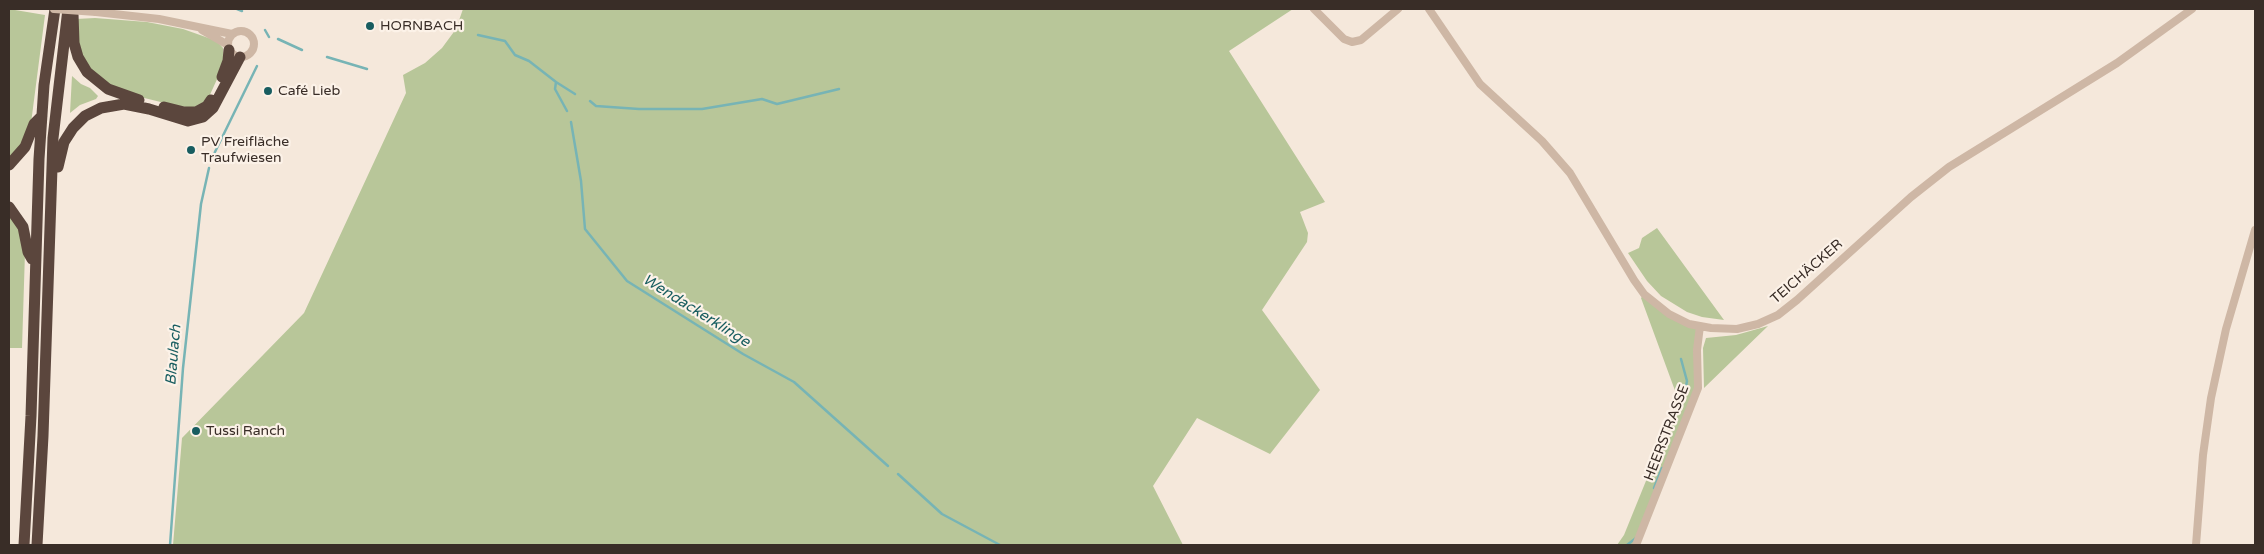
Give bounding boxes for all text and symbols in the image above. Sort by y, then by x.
place label: HORNBACH [380,18,463,34]
marker: HORNBACH [364,20,376,32]
place label: Café Lieb [278,83,340,99]
marker: Café Lieb [262,85,274,97]
place label: PV Freifläche Traufwiesen [201,134,289,166]
marker: PV Freifläche Traufwiesen [185,144,197,156]
street label: TEICHÄCKER [1768,236,1846,308]
water label: Wendackerklinge [639,271,753,351]
water label: Blaulach [162,324,186,386]
street label: HEERSTRASSE [1641,383,1693,483]
place label: Tussi Ranch [206,423,285,439]
marker: Tussi Ranch [190,425,202,437]

